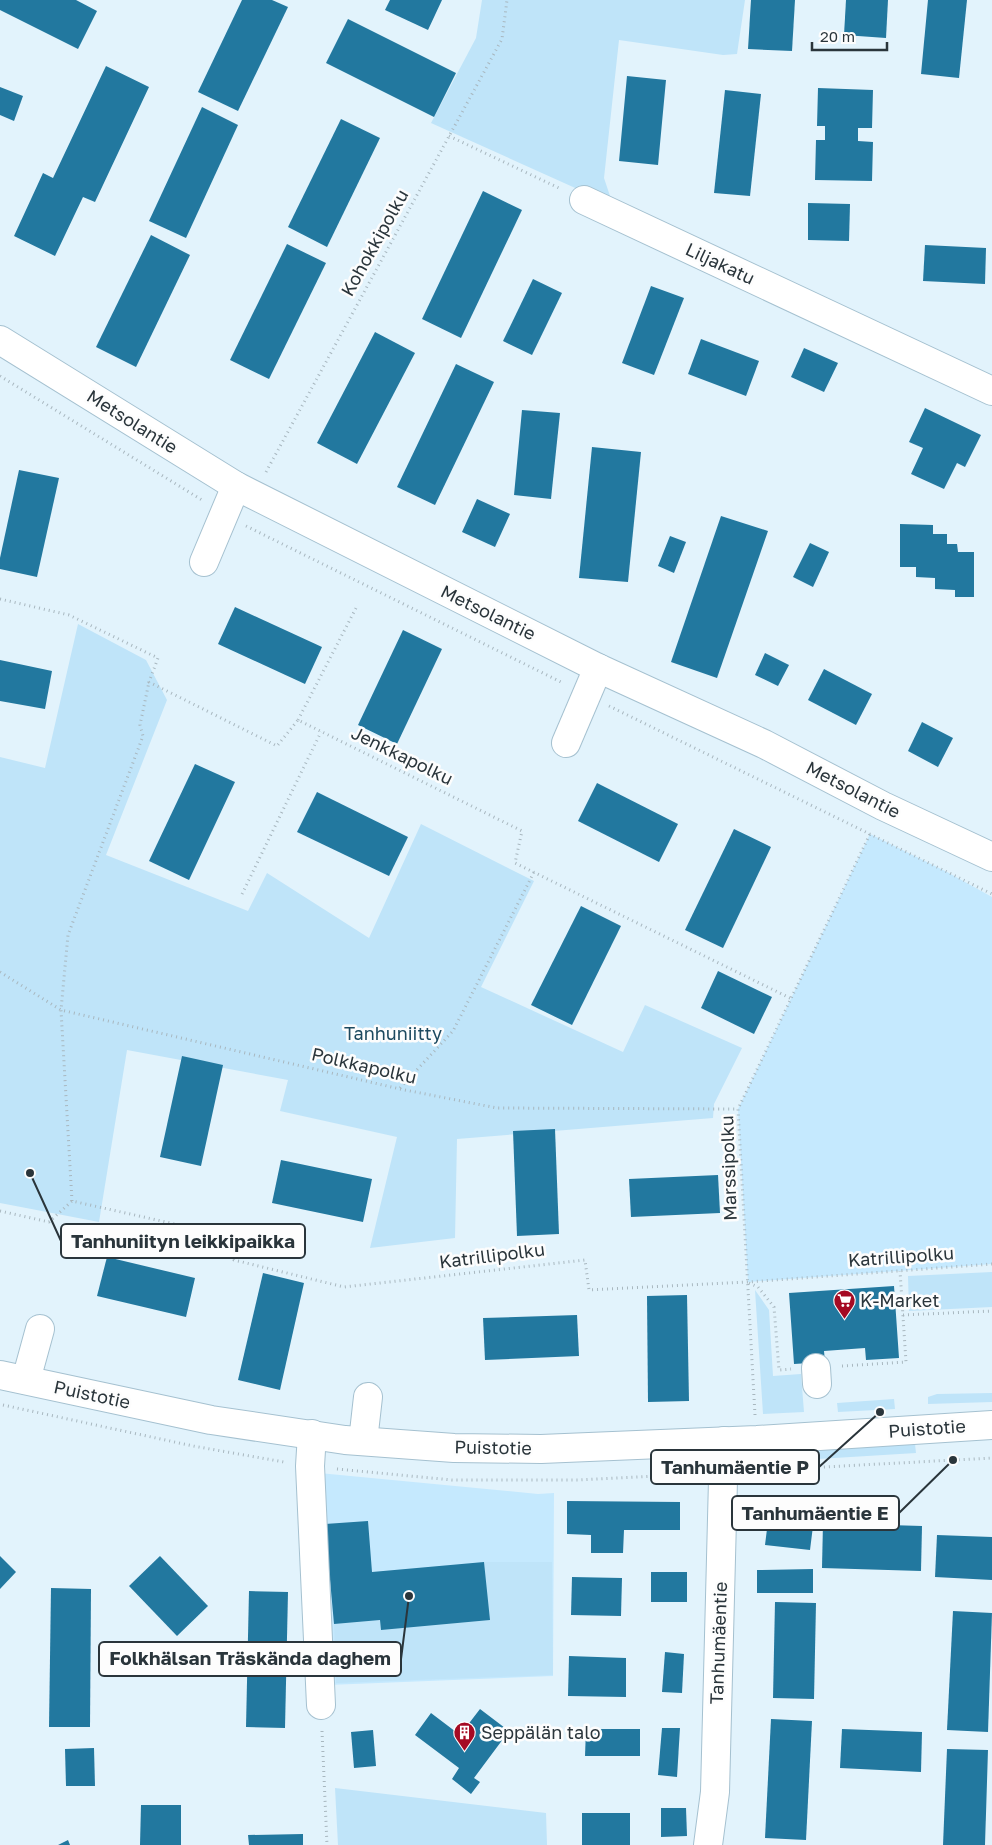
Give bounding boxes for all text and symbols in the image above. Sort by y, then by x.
scale bar [812,20,887,52]
text: 20 m [820,27,855,45]
street label: Kohokkipolku [336,185,412,300]
street label: Liljakatu [682,238,759,289]
street label: Metsolantie [83,385,182,458]
street label: Metsolantie [437,580,539,645]
street label: Jenkkapolku [348,721,457,789]
street label: Metsolantie [803,756,904,822]
park label: Tanhuniitty [344,1022,442,1044]
street label: Polkkapolku [310,1042,419,1088]
street label: Marssipolku [715,1115,741,1221]
callout: Tanhuniityn leikkipaikka [61,1224,305,1258]
text: Tanhuniityn leikkipaikka [71,1229,295,1252]
street label: Katrillipolku [438,1238,546,1272]
street label: Katrillipolku [847,1241,955,1271]
supermarket icon: K-Market [832,1289,856,1320]
place label: K-Market [860,1289,939,1311]
street label: Puistotie [52,1375,132,1413]
street label: Puistotie [887,1414,966,1442]
street label: Puistotie [454,1435,532,1459]
callout: Tanhumäentie P [651,1450,819,1484]
text: Tanhumäentie P [661,1455,809,1478]
callout: Tanhumäentie E [732,1496,899,1530]
text: Tanhumäentie E [741,1501,889,1524]
street label: Tanhumäentie [705,1581,731,1705]
callout: Folkhälsan Träskända daghem [99,1642,401,1676]
text: Folkhälsan Träskända daghem [109,1646,391,1669]
building icon: Seppälän talo [453,1721,477,1752]
place label: Seppälän talo [481,1721,601,1743]

